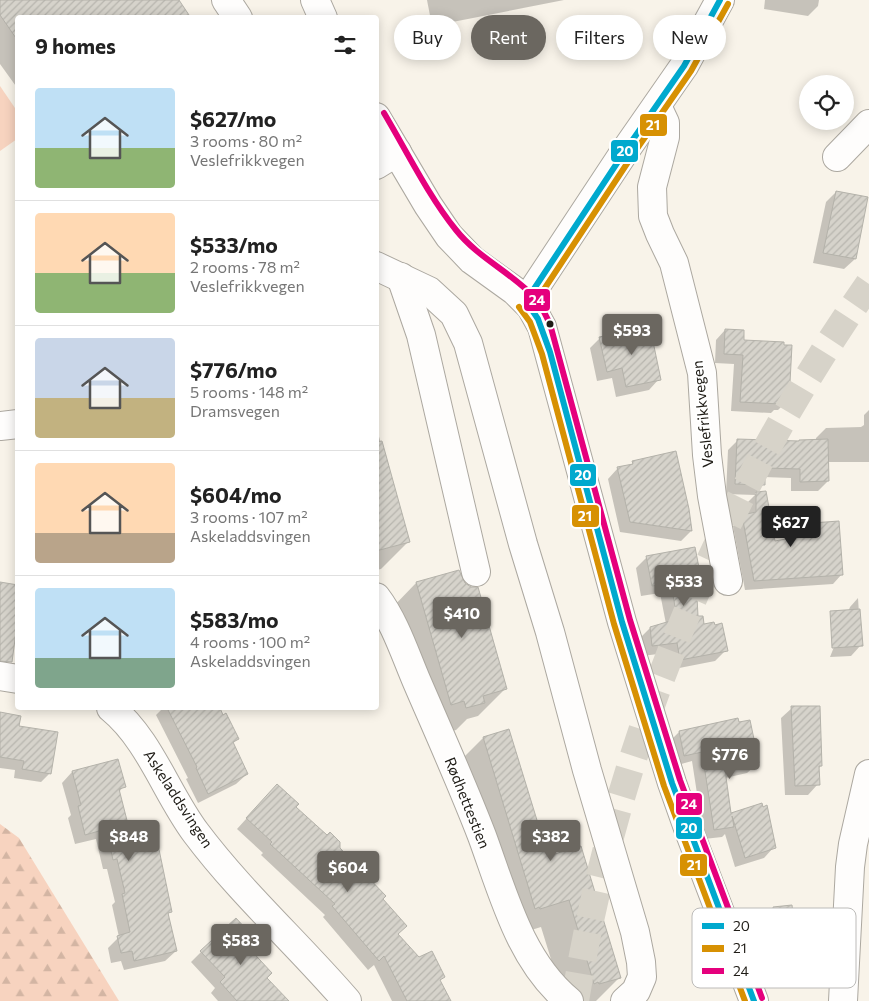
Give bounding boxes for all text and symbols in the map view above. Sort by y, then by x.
chip: Buy [394,15,461,60]
chip: Rent [471,15,546,60]
chip: Filters [556,15,643,60]
chip: New [653,15,726,60]
icon: filters [331,31,359,59]
text: 9 homes [35,33,116,58]
map controls [799,75,854,130]
button: locate [799,75,854,130]
text: $627/mo [190,106,276,131]
icon: home [75,108,135,168]
line badge: 21 [639,113,668,137]
text: 21 [646,116,660,133]
text: 3 rooms · 80 m² [190,131,302,150]
line badge: 20 [610,139,639,163]
text: 20 [616,142,634,159]
text: Veslefrikkvegen [190,150,305,169]
text: $533/mo [190,232,278,257]
icon: home [75,233,135,293]
text: 2 rooms · 78 m² [190,257,300,276]
text: Veslefrikkvegen [190,276,305,295]
line badge: 24 [523,288,551,312]
text: 24 [529,291,546,308]
pin: $593 [602,314,662,356]
unlabelled marker [545,319,555,329]
text: $593 [613,320,651,339]
text: $776/mo [190,357,277,382]
icon: home [75,358,135,418]
street label: Veslefrikkvegen [687,360,717,468]
text: 5 rooms · 148 m² [190,382,308,401]
text: Dramsvegen [190,401,280,420]
line badge: 20 [569,463,597,487]
text: 20 [574,466,592,483]
text: $604/mo [190,482,282,507]
icon: home [75,483,135,543]
line badge: 21 [571,504,600,528]
pin: $627 [761,506,821,548]
text: 3 rooms · 107 m² [190,507,308,526]
text: 21 [578,507,592,524]
text: $627 [773,512,809,531]
text: Askeladdsvingen [190,526,311,545]
pin: $533 [654,564,714,607]
text: $533 [665,571,703,590]
pin: $410 [432,596,492,639]
text: $410 [444,603,480,622]
text: $583/mo [190,607,279,632]
icon: home [75,608,135,668]
text: 4 rooms · 100 m² [190,632,310,651]
text: Askeladdsvingen [190,651,311,670]
pin: $776 [700,738,760,780]
text: $776 [712,744,748,763]
street label: Askeladdsvingen [140,746,217,851]
street label: Rødhettestien [441,754,494,851]
line badge: 24 [675,792,703,816]
text: 24 [681,795,698,812]
line badge: 20 [675,816,703,840]
text: 20 [680,819,698,836]
pin: $848 [99,820,159,862]
pin: $382 [521,820,581,862]
text: $848 [110,826,148,845]
text: $382 [532,826,570,845]
pin: $604 [318,850,378,893]
line badge: 21 [679,853,708,877]
text: 21 [687,856,701,873]
text: $604 [328,857,368,876]
legend [692,908,856,988]
text: 20 [733,917,750,934]
pin: $583 [211,924,271,966]
text: $583 [222,930,260,949]
text: 21 [733,939,747,956]
text: 24 [733,962,750,979]

